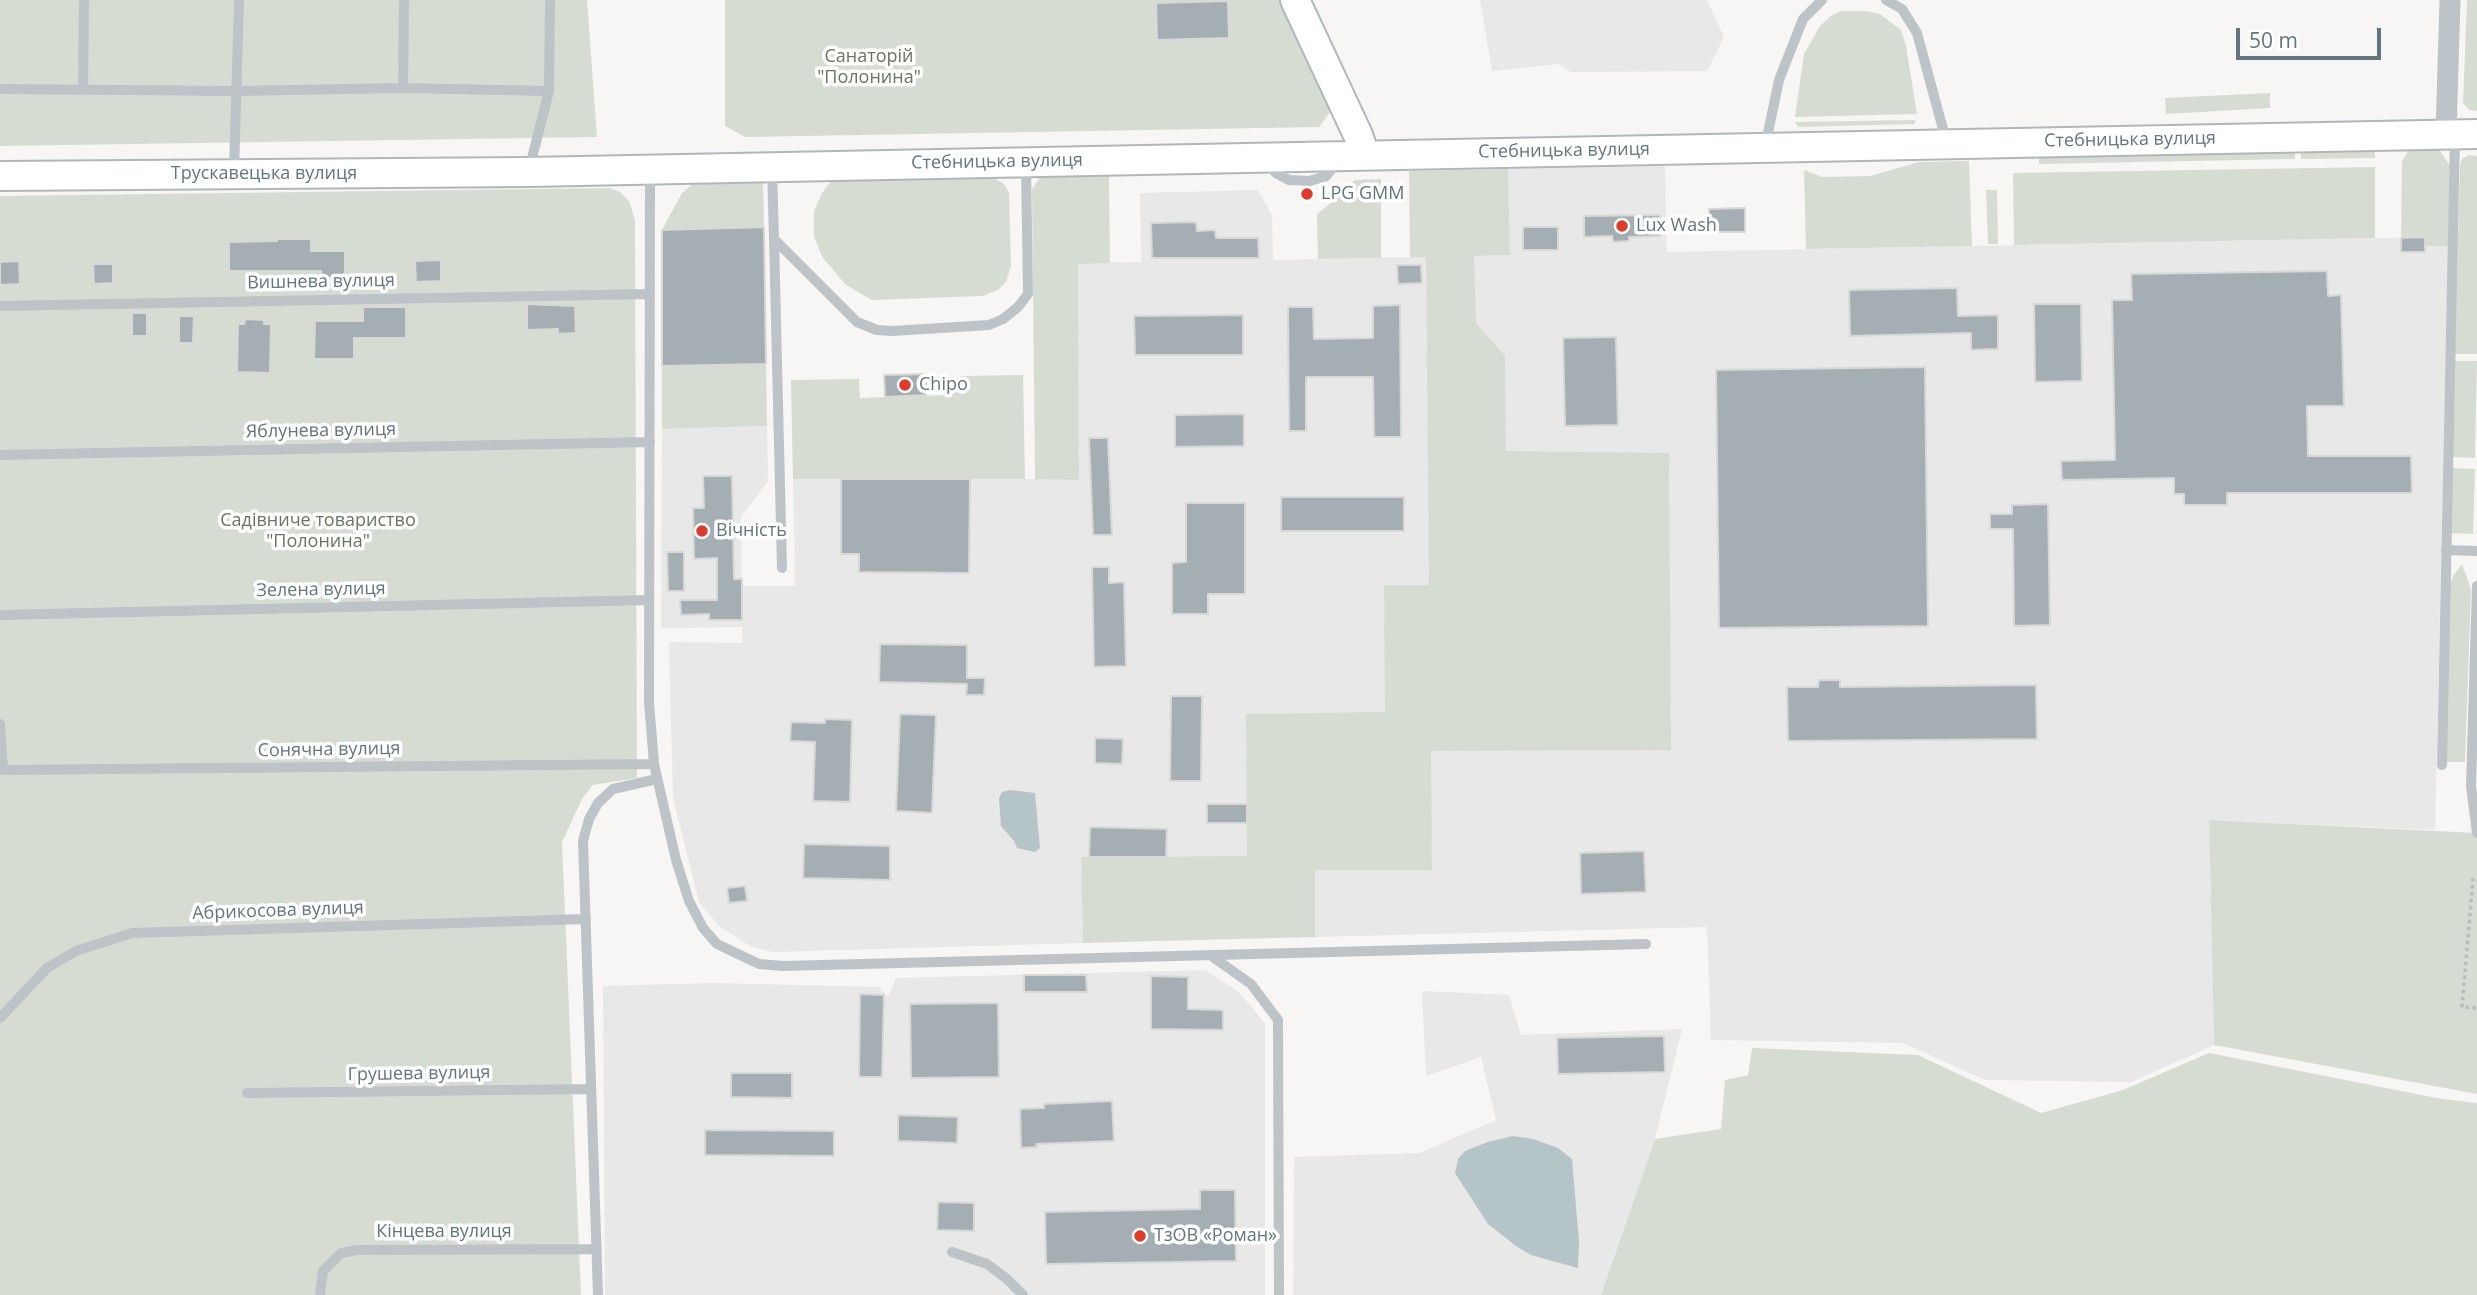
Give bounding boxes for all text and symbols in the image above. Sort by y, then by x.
scale bar [2239,14,2384,58]
text: 50 m [2249,26,2298,54]
park label: Санаторій "Полонина" [817,46,921,88]
street label: Стебницька вулиця [2044,128,2216,152]
street label: Стебницька вулиця [1478,139,1650,163]
street label: Стебницька вулиця [911,150,1083,174]
street label: Трускавецька вулиця [171,163,357,185]
place label: LPG GMM [1321,183,1404,205]
marker: LPG GMM [1299,186,1315,202]
place label: Lux Wash [1636,215,1717,237]
marker: Lux Wash [1614,218,1630,234]
street label: Вишнева вулиця [247,270,395,294]
place label: Chipo [919,374,968,396]
marker: Chipo [897,377,913,393]
street label: Яблунева вулиця [246,419,396,443]
park label: Садівниче товариство "Полонина" [220,510,416,552]
place label: Вічність [716,520,787,542]
marker: Вічність [694,523,710,539]
street label: Зелена вулиця [256,578,386,602]
street label: Сонячна вулиця [257,738,401,762]
street label: Абрикосова вулиця [192,897,364,925]
street label: Грушева вулиця [347,1062,491,1086]
street label: Кінцева вулиця [376,1221,512,1243]
place label: ТзОВ «Роман» [1154,1225,1277,1247]
marker: ТзОВ «Роман» [1132,1228,1148,1244]

